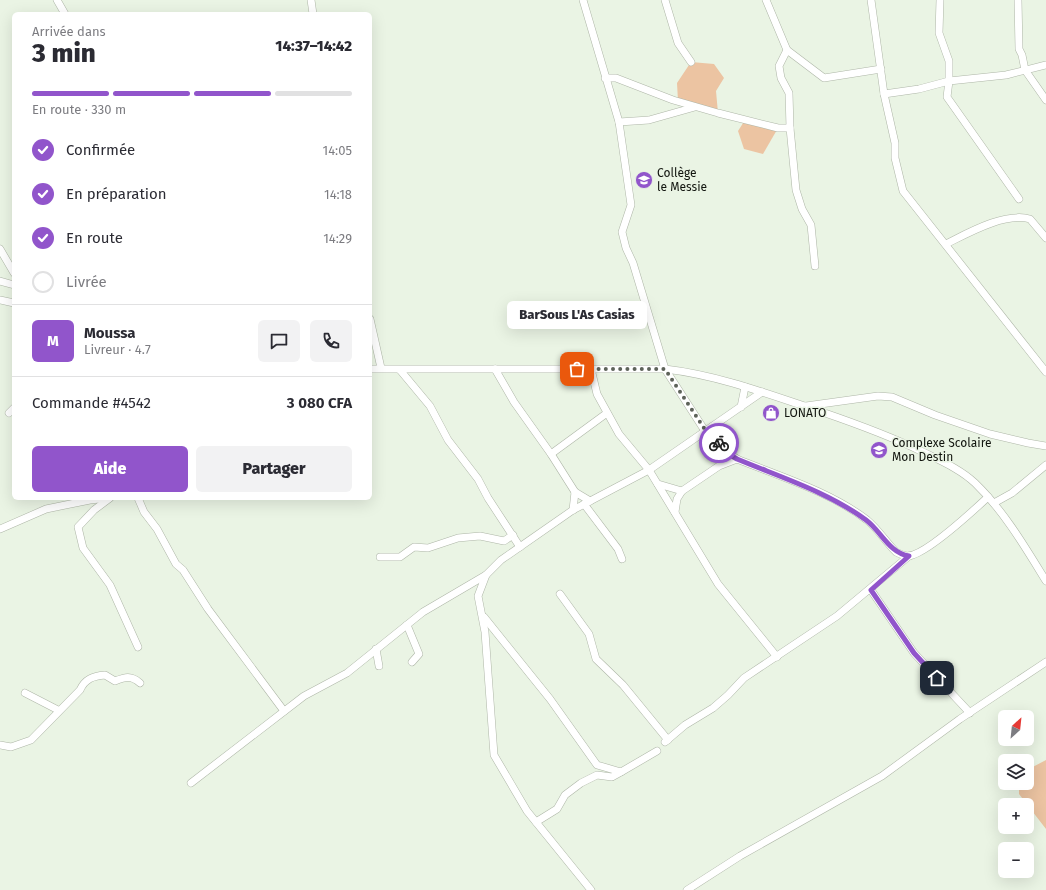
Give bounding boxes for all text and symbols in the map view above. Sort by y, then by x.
text: Arrivée dans [32,24,106,39]
text: 14:37–14:42 [275,37,352,55]
text: 3 min [32,38,96,69]
text: En route · 330 m [32,102,126,117]
icon: check [32,139,54,161]
text: Confirmée [66,141,135,159]
text: 14:05 [323,143,352,158]
place label: Collège le Messie [657,166,707,194]
school or university icon: Collège le Messie [634,170,654,190]
icon: check [32,183,54,205]
text: En préparation [66,185,167,203]
text: 14:18 [324,187,352,202]
icon: check [32,227,54,249]
text: En route [66,229,123,247]
text: 14:29 [323,231,352,246]
text: Livrée [66,273,107,291]
callout: BarSous L'As Casias [507,301,647,329]
text: BarSous L'As Casias [519,307,635,322]
button: chat [258,320,300,362]
button: phone [310,320,352,362]
text: Moussa [84,324,136,342]
text: M [47,332,59,350]
text: Livreur · 4.7 [84,342,151,357]
pin [560,352,594,386]
icon: bag [566,358,588,380]
text: Commande #4542 [32,394,151,412]
text: 3 080 CFA [287,394,352,412]
shop icon: LONATO [761,403,781,423]
place label: LONATO [784,406,826,420]
courier [699,423,739,463]
icon: bike [708,432,730,454]
place label: Complexe Scolaire Mon Destin [892,436,991,464]
school or university icon: Complexe Scolaire Mon Destin [869,440,889,460]
button: Aide [32,446,188,492]
button: Partager [196,446,352,492]
pin [920,661,954,695]
icon: home [926,667,948,689]
north arrow [998,710,1034,746]
map controls [998,710,1034,878]
button: layers [998,754,1034,790]
button: + [998,798,1034,834]
button: − [998,842,1034,878]

